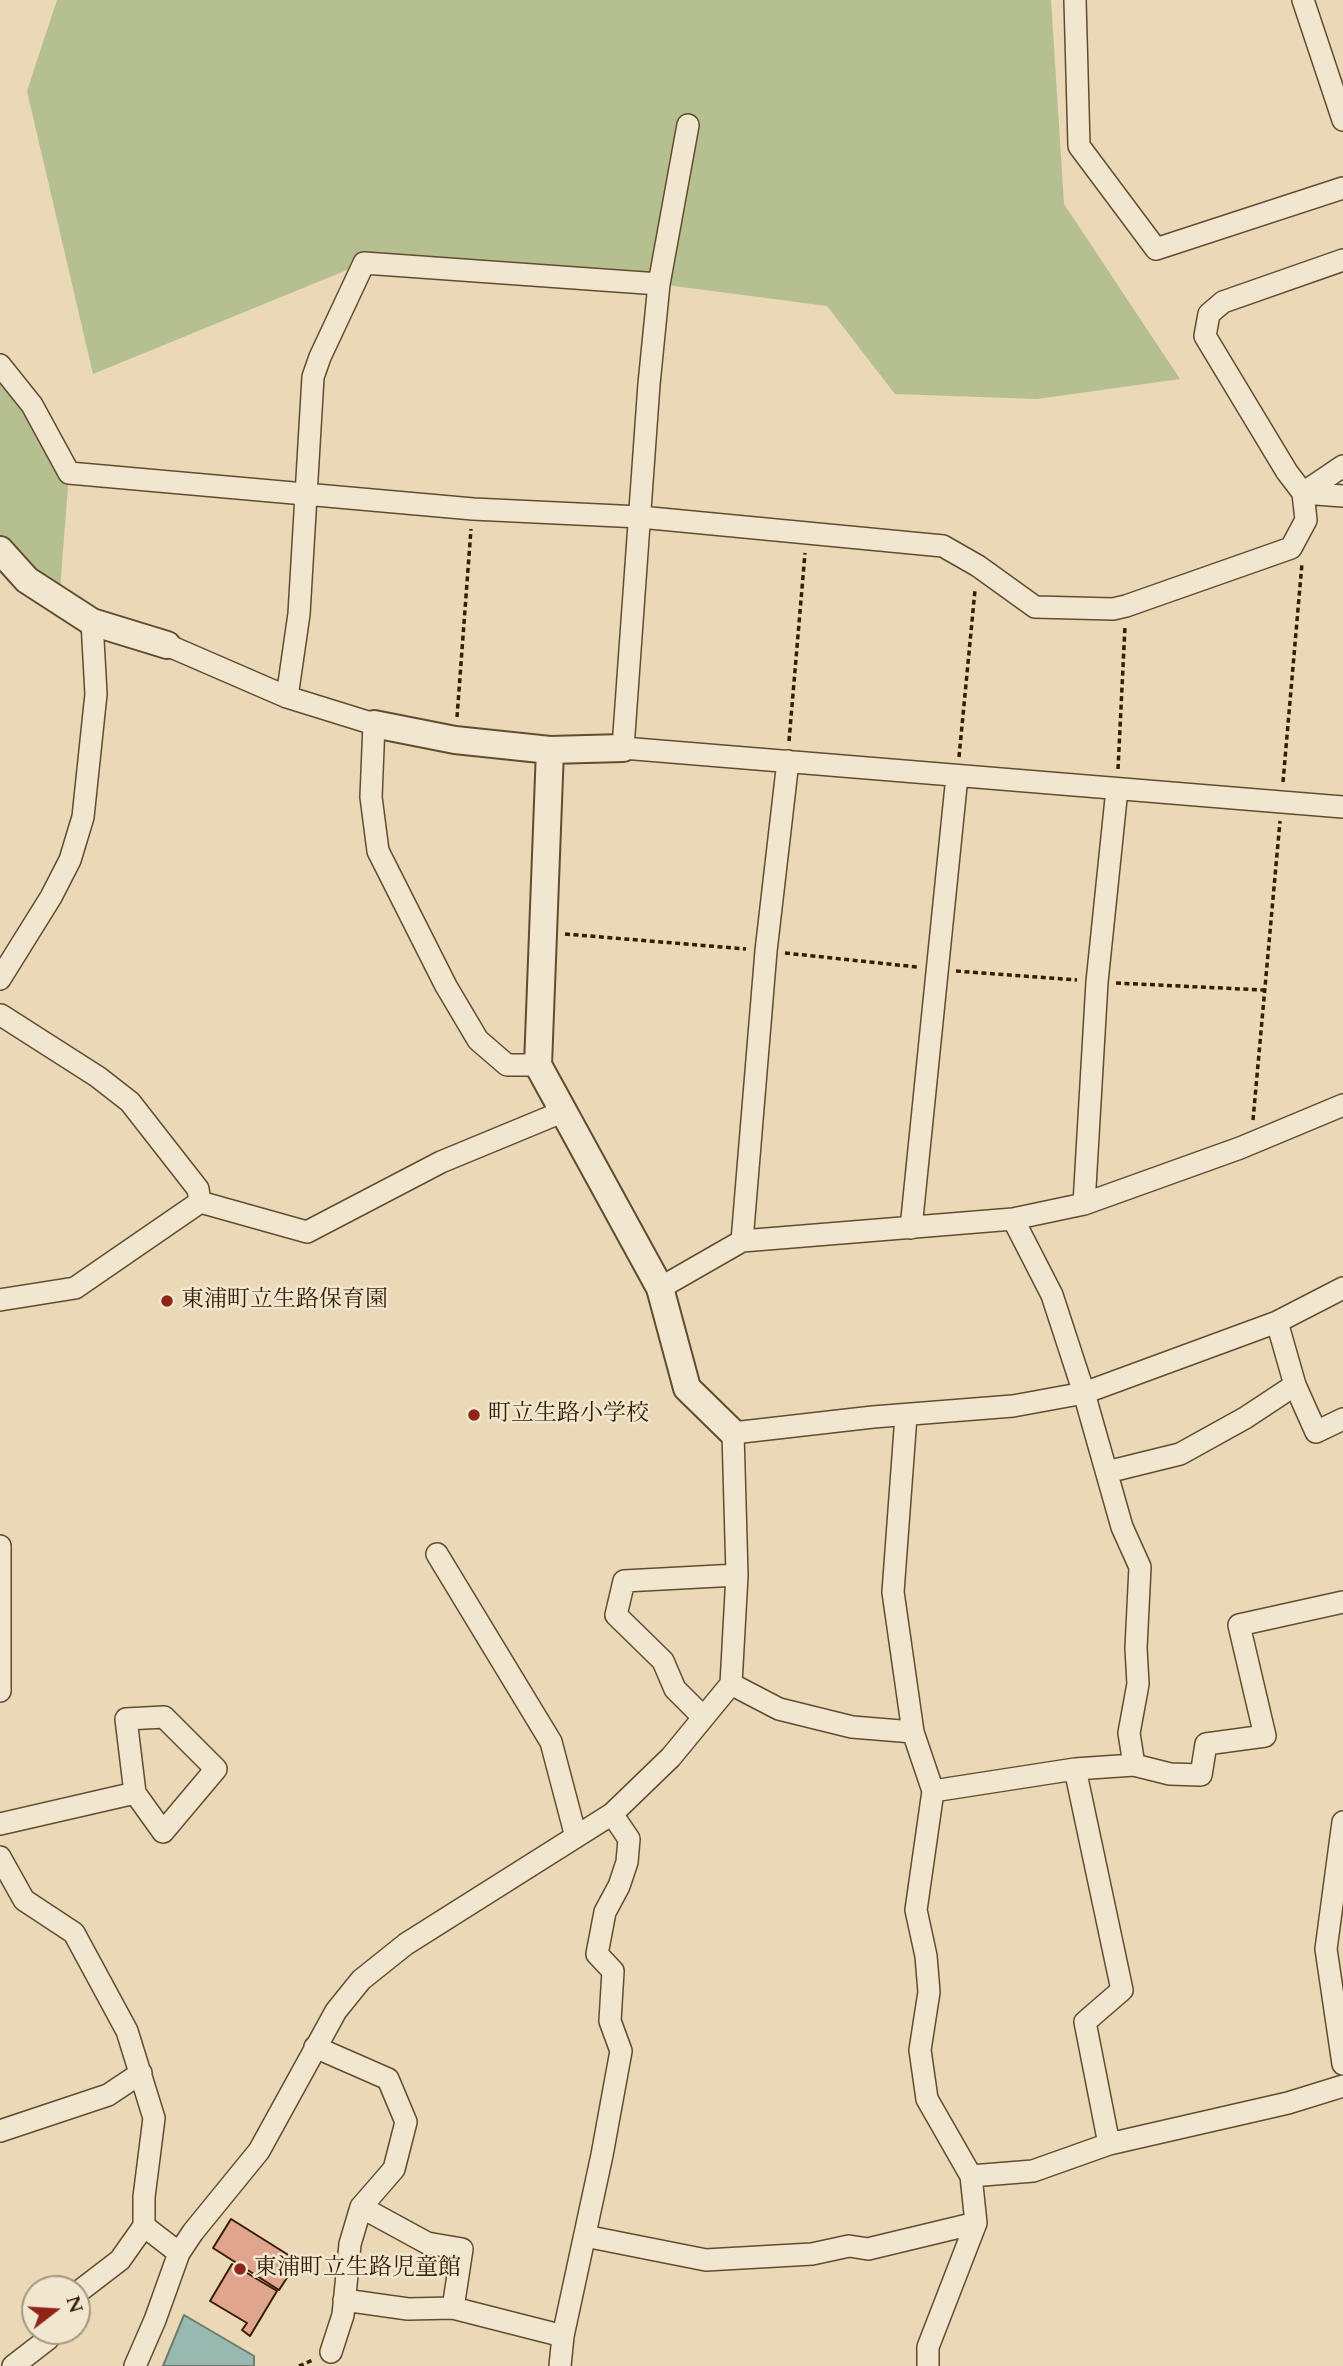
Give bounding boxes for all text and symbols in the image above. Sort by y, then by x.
place label: 東浦町立生路保育園 [181,1287,388,1315]
marker: 東浦町立生路保育園 [159,1293,175,1309]
place label: 町立生路小学校 [488,1401,649,1429]
marker: 町立生路小学校 [466,1407,482,1423]
place label: 東浦町立生路児童館 [254,2255,461,2283]
marker: 東浦町立生路児童館 [232,2261,248,2277]
north arrow [21,2275,91,2345]
text: N [59,2293,89,2316]

